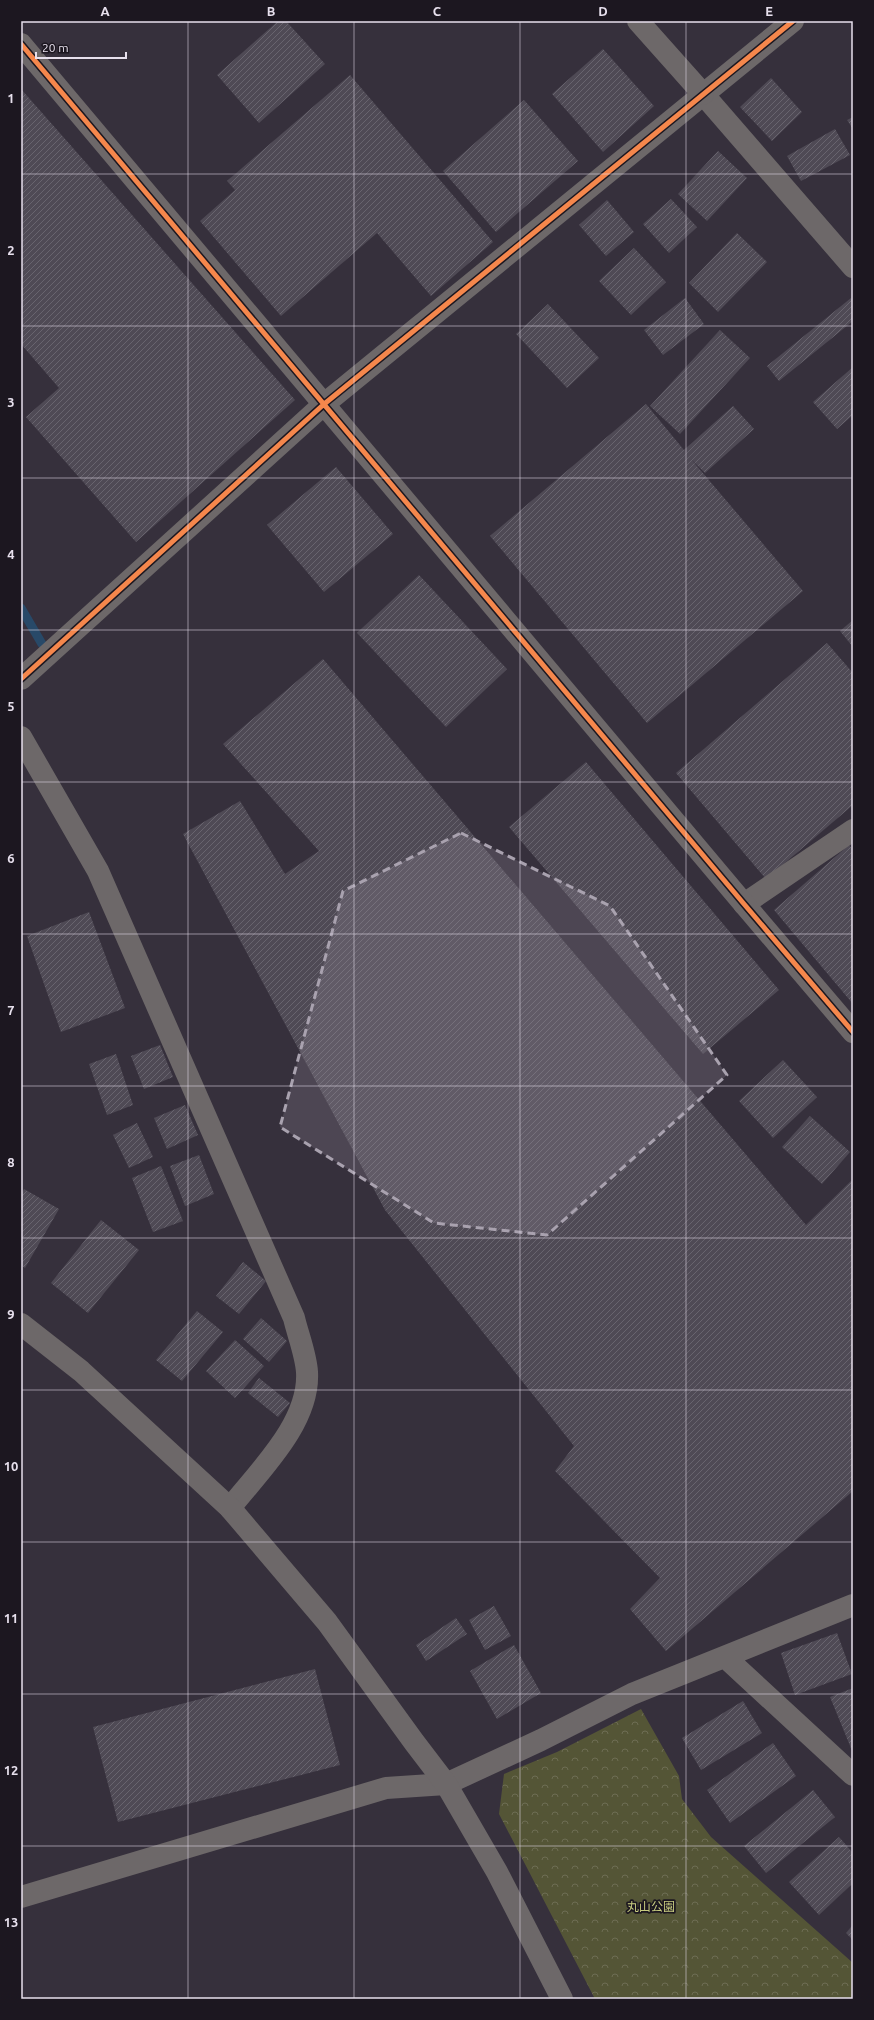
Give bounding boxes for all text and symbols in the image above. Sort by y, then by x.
text: A [100,4,110,18]
text: B [267,4,276,18]
text: C [433,4,442,18]
text: D [598,4,608,18]
text: E [765,4,773,18]
scale bar [36,34,126,60]
text: 20 m [42,41,69,54]
text: 1 [7,91,15,105]
text: 2 [7,243,15,257]
text: 3 [7,395,15,409]
text: 4 [7,547,15,561]
text: 5 [7,699,15,713]
text: 6 [7,851,15,865]
text: 7 [7,1003,15,1017]
text: 8 [7,1155,15,1169]
text: 9 [7,1307,15,1321]
text: 10 [4,1459,18,1473]
text: 11 [4,1611,18,1625]
text: 12 [4,1763,18,1777]
park label: 丸山公園 [627,1900,675,1913]
text: 13 [4,1915,18,1929]

